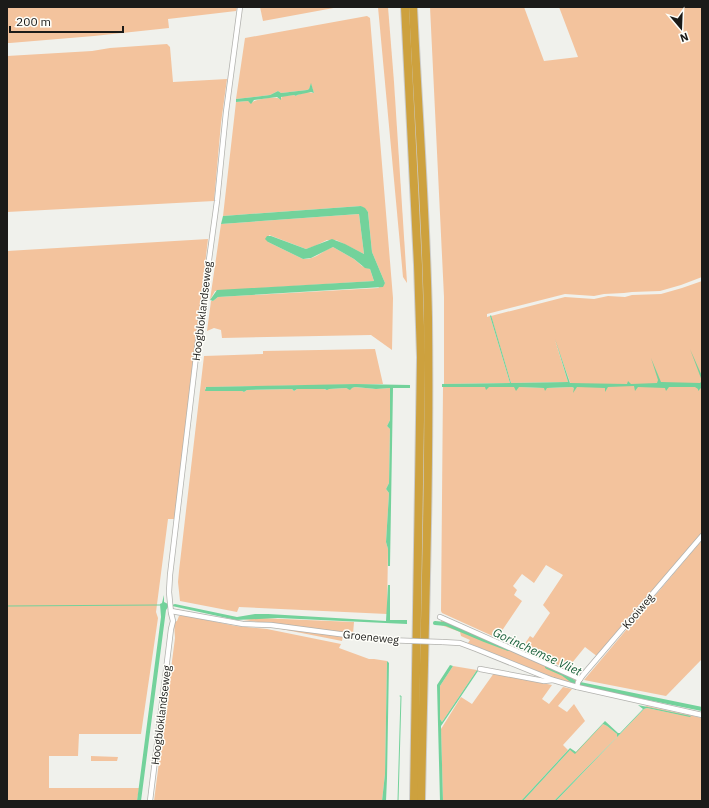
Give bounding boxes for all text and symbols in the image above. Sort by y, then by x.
scale bar [10,8,123,34]
north arrow [661,8,701,48]
text: 200 m [16,14,51,29]
text: N [678,30,690,45]
street label: Hoogbloklandseweg [189,260,215,362]
street label: Kooiweg [619,590,657,632]
water label: Gorinchemse Vliet [491,624,585,679]
street label: Groeneweg [342,627,400,647]
street label: Hoogbloklandseweg [148,664,174,766]

